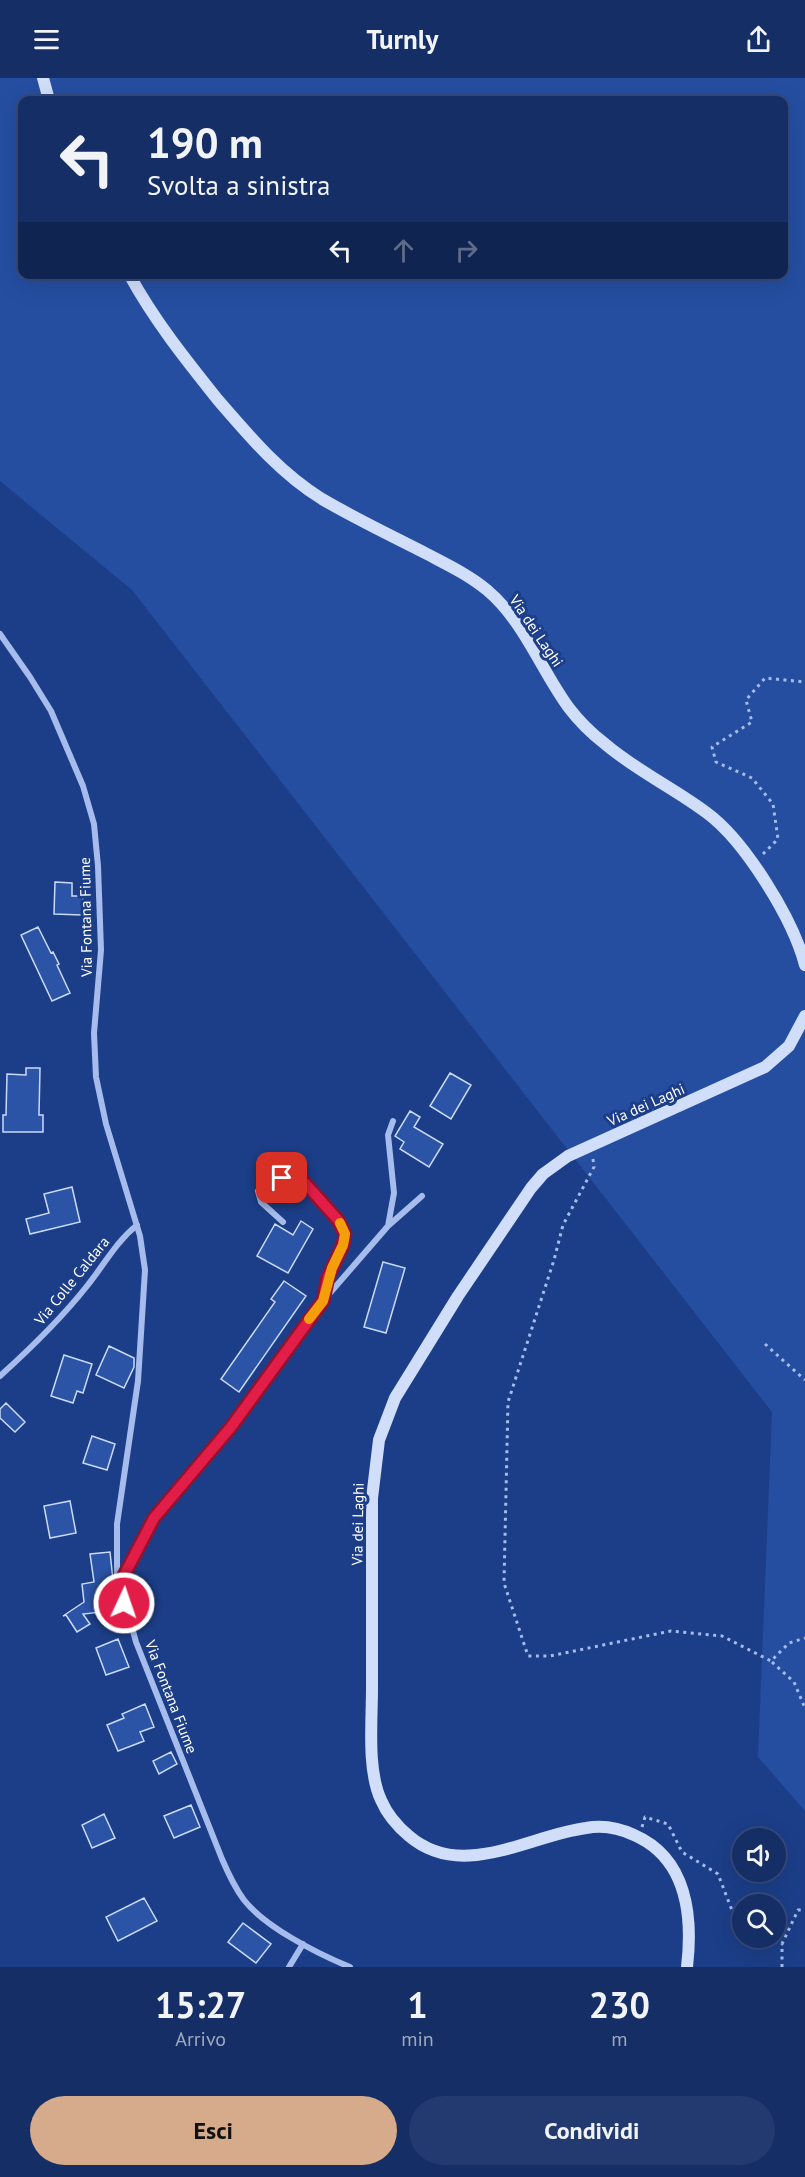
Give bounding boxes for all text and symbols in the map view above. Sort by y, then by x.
text: Turnly [366,22,439,56]
icon: menu [30,23,63,56]
icon: share [742,23,775,56]
text: 190 m [147,115,263,170]
icon: left [48,120,126,198]
text: Svolta a sinistra [147,168,330,202]
icon: left [324,234,357,267]
icon: ahead [387,234,420,267]
icon: right [450,234,483,267]
street label: Via dei Laghi [505,590,567,670]
street label: Via Fontana Fiume [75,857,96,978]
street label: Via dei Laghi [603,1079,688,1130]
pin [256,1152,307,1203]
icon: arrive [265,1161,298,1194]
street label: Via Colle Caldara [29,1232,113,1330]
street label: Via dei Laghi [347,1482,368,1567]
position arrow [92,1571,156,1635]
street label: Via Fontana Fiume [141,1637,202,1756]
map controls [732,1828,786,1948]
button: sound [732,1828,786,1882]
button: search [732,1894,786,1948]
text: 15:27 [155,1981,246,2028]
text: 1 [407,1981,428,2028]
text: 230 [589,1981,650,2028]
text: Arrivo [175,2026,226,2052]
text: min [401,2026,434,2052]
text: m [611,2026,628,2052]
button: Esci [30,2096,397,2165]
button: Condividi [409,2096,775,2165]

